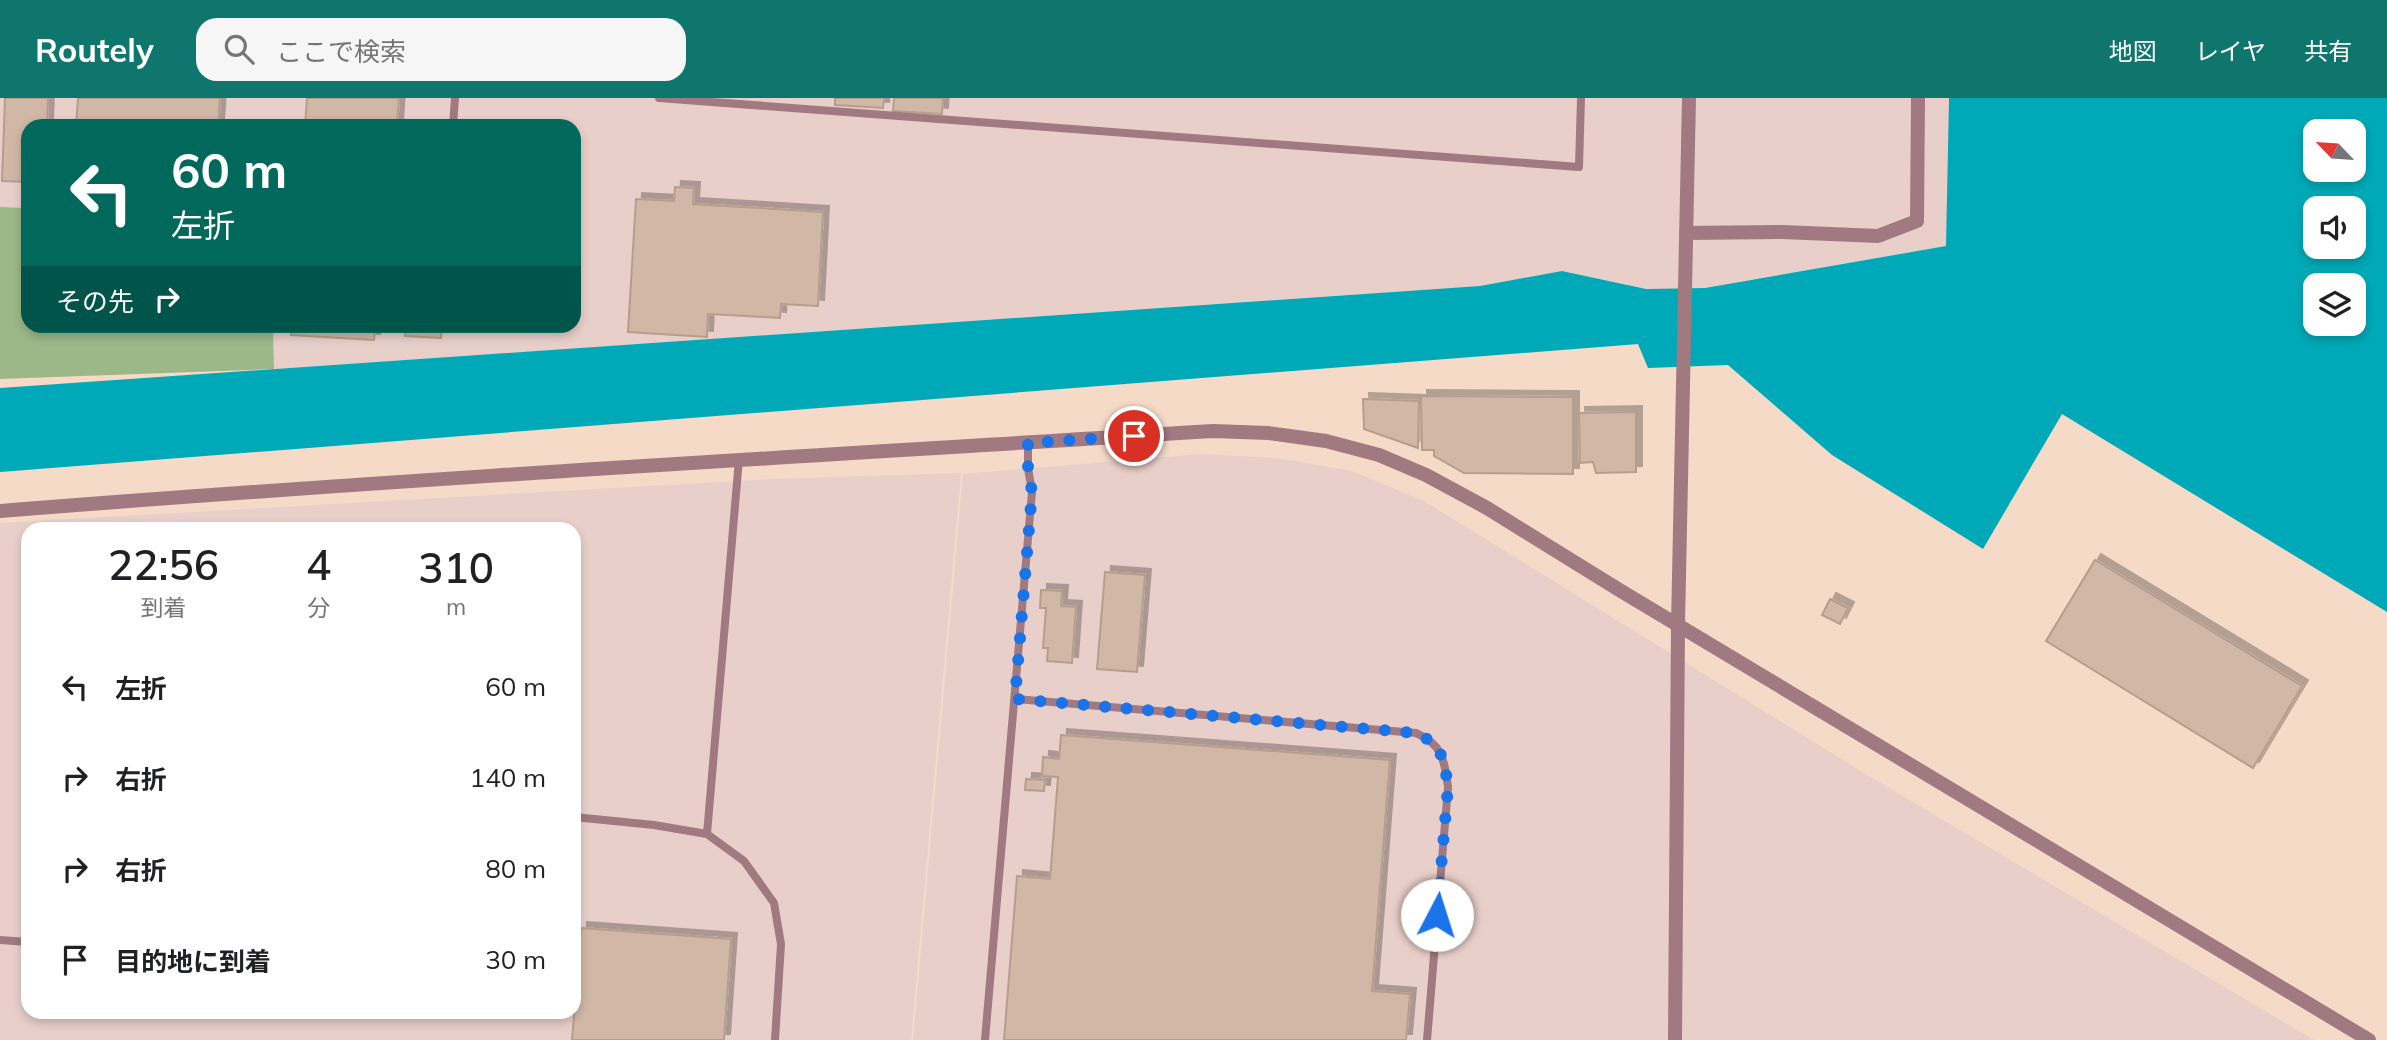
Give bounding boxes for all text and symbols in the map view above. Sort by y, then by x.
search box [196,18,686,81]
text: Routely [35,29,154,70]
icon: search [220,30,258,68]
text: ここで検索 [276,35,406,68]
text: 地図 [2109,36,2157,66]
text: レイヤ [2195,36,2266,66]
text: 共有 [2304,36,2352,66]
north arrow [2303,119,2366,182]
map controls [2303,119,2366,336]
text: 60 m [171,139,287,200]
icon: left [56,147,147,238]
button: sound [2303,196,2366,259]
text: 左折 [171,205,235,245]
button: layers [2303,273,2366,336]
icon: right [148,280,186,318]
text: その先 [56,285,134,318]
pin [1104,406,1164,466]
icon: arrive [1115,417,1153,455]
text: 22:56 [108,538,219,591]
text: 4 [306,538,331,591]
text: 310 [418,541,494,594]
text: m [446,592,466,621]
text: 到着 [140,593,186,622]
text: 分 [307,593,330,622]
icon: left [56,668,94,706]
text: 60 m [485,670,546,703]
text: 左折 [115,672,167,705]
icon: right [56,759,94,797]
text: 140 m [470,761,546,794]
text: 右折 [115,763,167,796]
icon: right [56,850,94,888]
text: 80 m [485,852,546,885]
text: 右折 [115,854,167,887]
position arrow [1400,878,1474,952]
icon: arrive [56,941,94,979]
text: 30 m [485,943,546,976]
text: 目的地に到着 [115,945,271,978]

